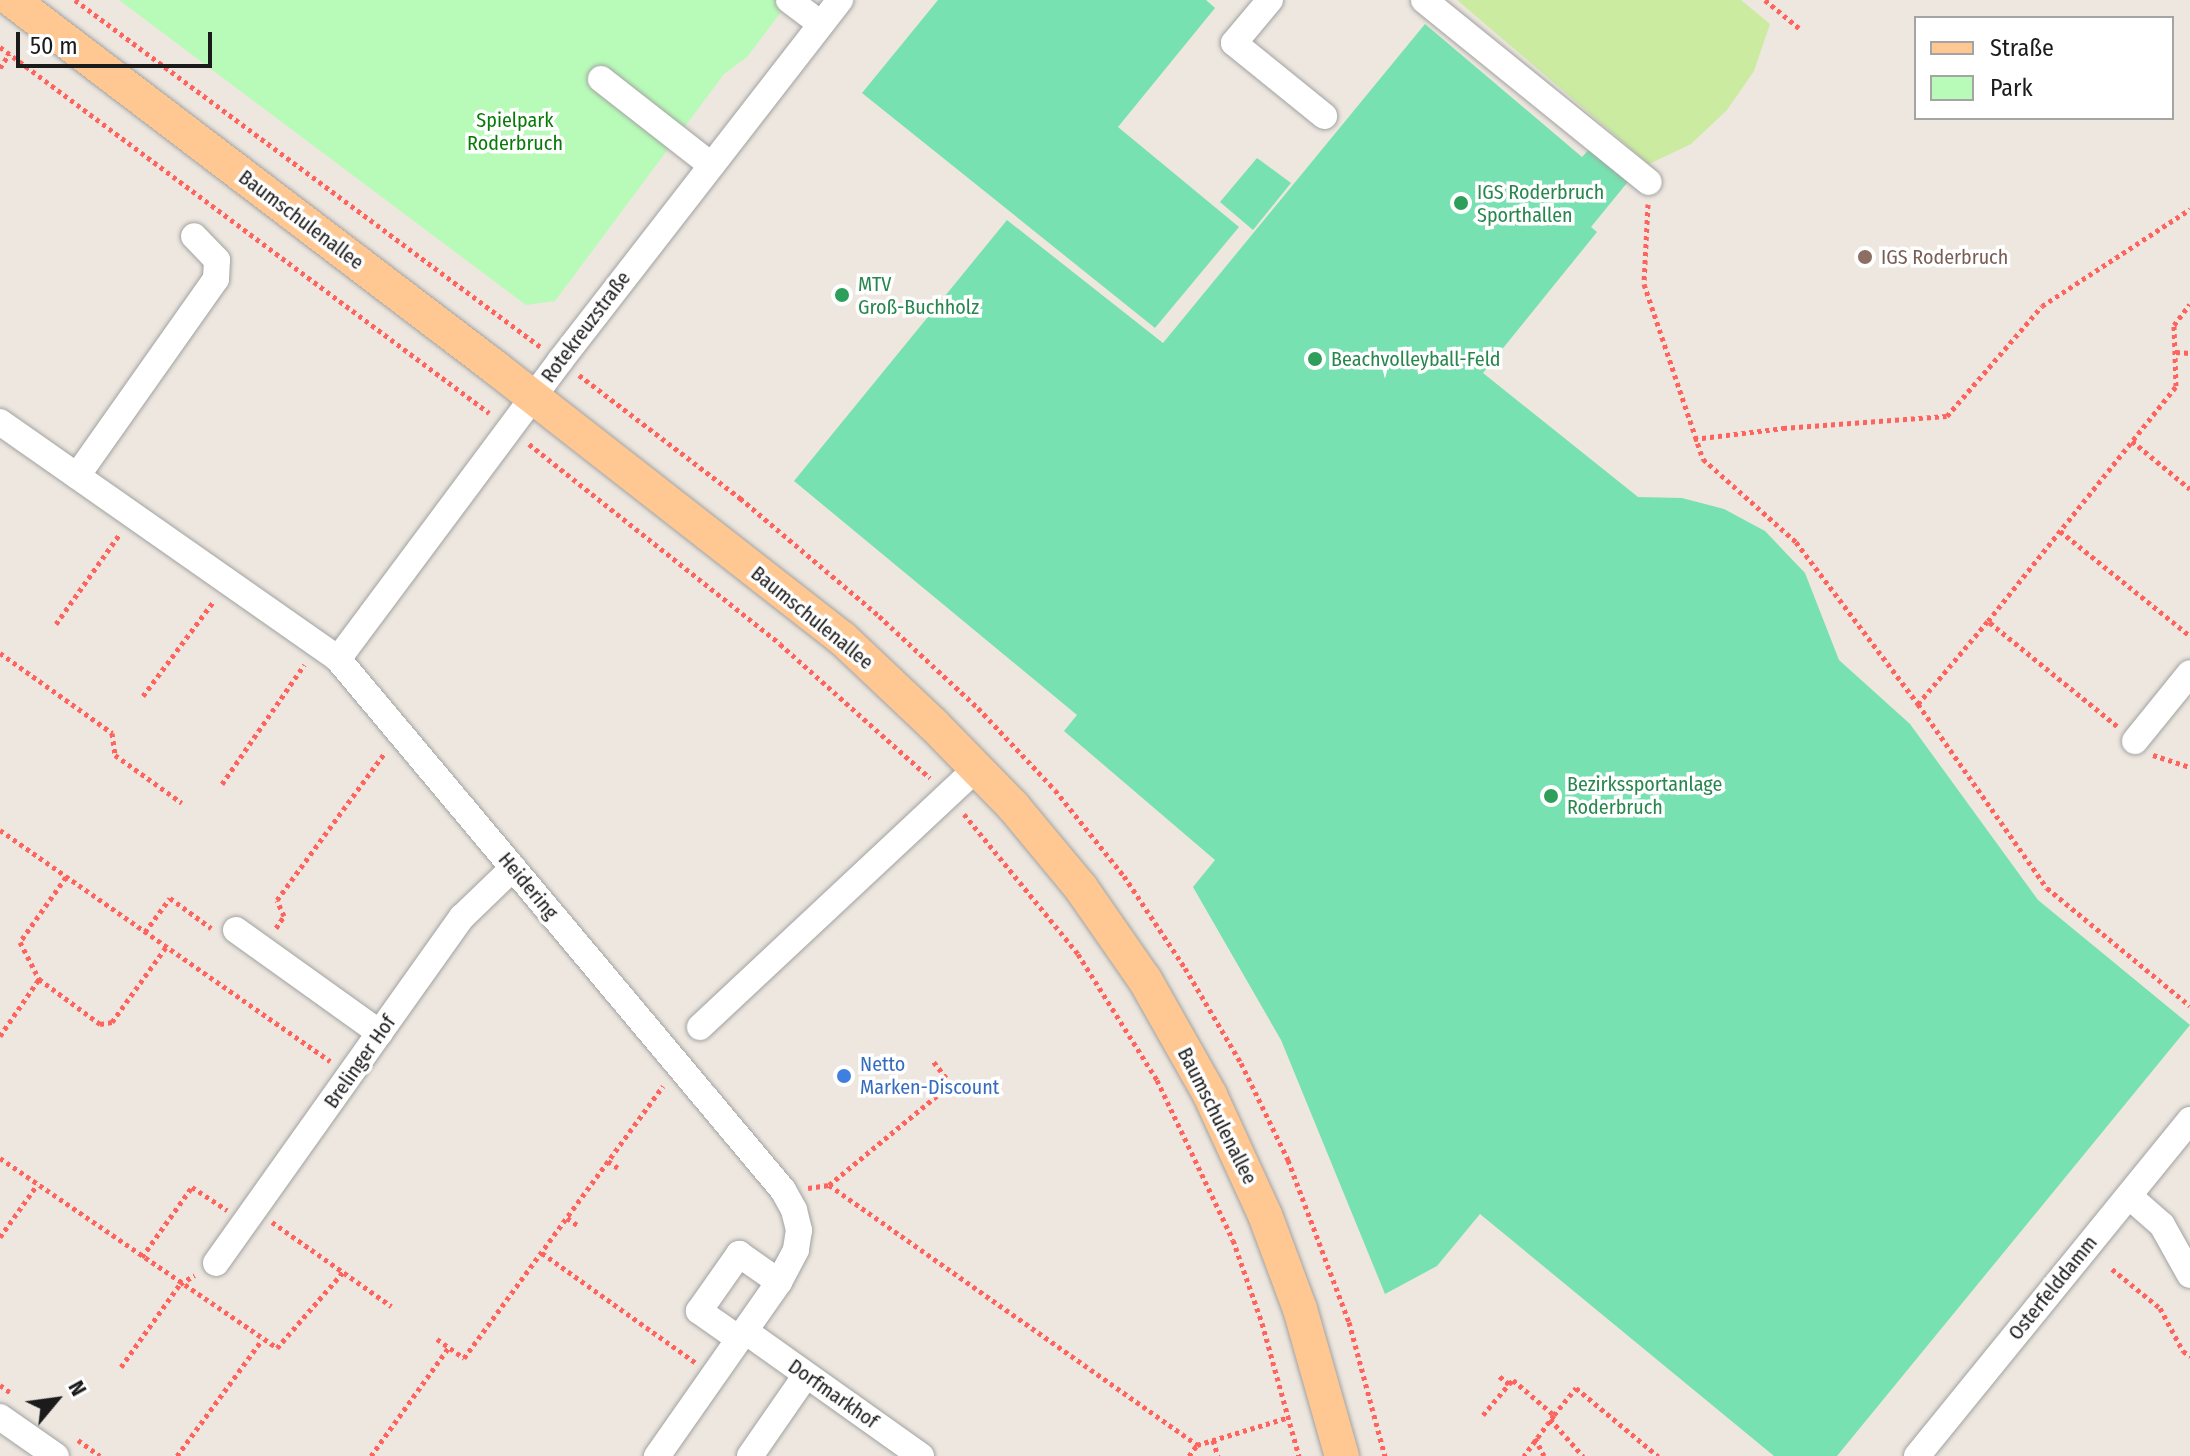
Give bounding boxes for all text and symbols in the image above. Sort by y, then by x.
scale bar [20,16,216,66]
legend [1914,16,2174,120]
text: 50 m [30,32,78,60]
text: Straße [1990,34,2054,62]
text: Park [1990,74,2033,102]
park label: Spielpark Roderbruch [467,108,563,155]
street label: Baumschulenallee [234,165,368,275]
place label: IGS Roderbruch Sporthallen [1477,180,1604,227]
marker: IGS Roderbruch Sporthallen [1452,194,1470,212]
place label: IGS Roderbruch [1881,245,2008,269]
marker: IGS Roderbruch [1856,248,1874,266]
street label: Rotekreuzstraße [536,267,636,387]
place label: MTV Groß-Buchholz [858,272,979,319]
marker: MTV Groß-Buchholz [833,286,851,304]
place label: Beachvolleyball-Feld [1331,347,1501,371]
marker: Beachvolleyball-Feld [1306,350,1324,368]
street label: Baumschulenallee [746,561,878,675]
place label: Bezirkssportanlage Roderbruch [1567,772,1722,819]
marker: Bezirkssportanlage Roderbruch [1542,787,1560,805]
street label: Heidering [493,848,563,924]
street label: Brelinger Hof [319,1011,401,1113]
street label: Baumschulenallee [1172,1044,1262,1188]
place label: Netto Marken-Discount [860,1052,999,1099]
marker: Netto Marken-Discount [835,1067,853,1085]
street label: Osterfelddamm [2004,1231,2102,1345]
street label: Dorfmarkhof [784,1354,882,1434]
north arrow [16,1360,96,1440]
text: N [62,1376,92,1400]

